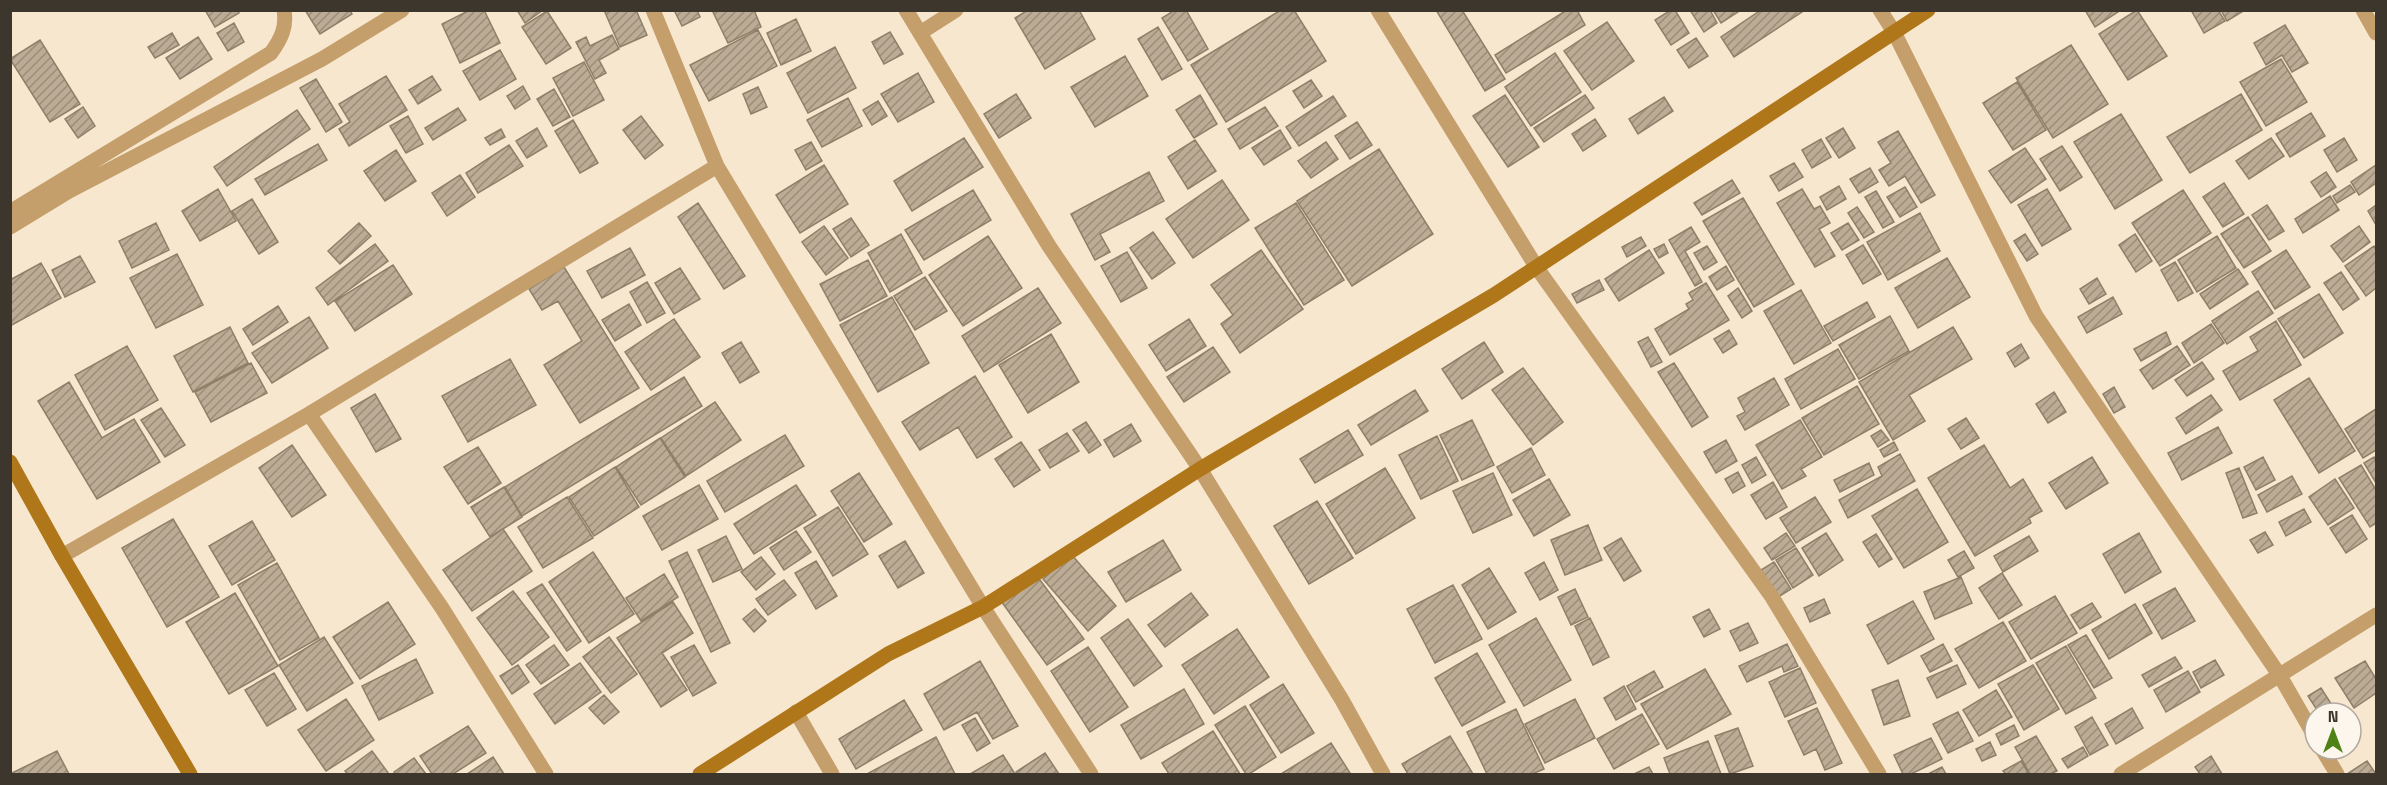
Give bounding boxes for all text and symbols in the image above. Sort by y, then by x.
north arrow [2303,701,2363,761]
text: N [2328,706,2338,727]

